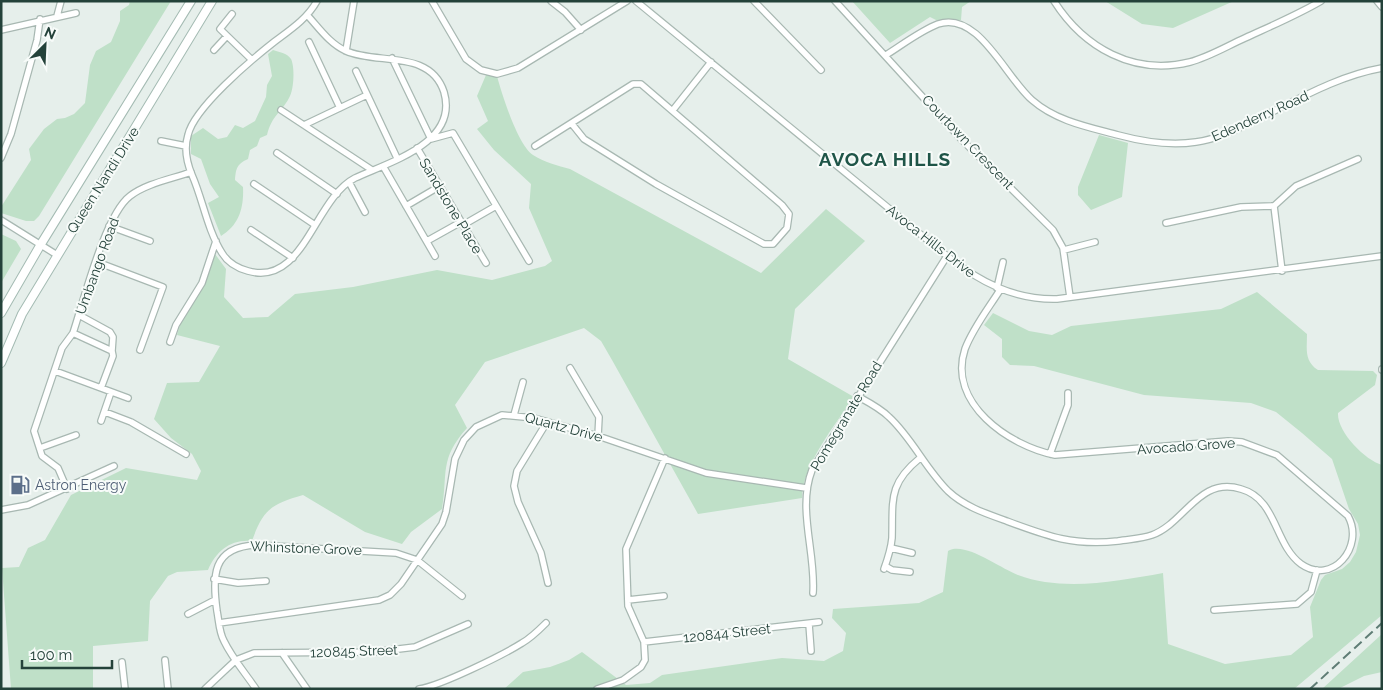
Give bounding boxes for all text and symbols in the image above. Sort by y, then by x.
north arrow [20,20,70,70]
text: N [42,24,58,43]
street label: Edenderry Road [1209,87,1311,145]
street label: Courtown Crescent [919,92,1017,193]
street label: Queen Nandi Drive [64,124,142,236]
district label: AVOCA HILLS [819,148,951,170]
street label: Sandstone Place [416,155,486,257]
street label: Avoca Hills Drive [883,201,979,281]
street label: Umbango Road [72,215,122,317]
street label: Pomegranate Road [807,358,885,474]
street label: Quartz Drive [523,409,605,445]
street label: Avocado Grove [1136,435,1236,457]
fuel station icon: Astron Energy [9,474,31,496]
place label: Astron Energy [35,477,127,493]
street label: Whinstone Grove [250,538,362,558]
street label: 120844 Street [682,620,772,646]
scale bar [22,638,112,670]
street label: 120845 Street [310,641,398,661]
text: 100 m [30,646,72,664]

